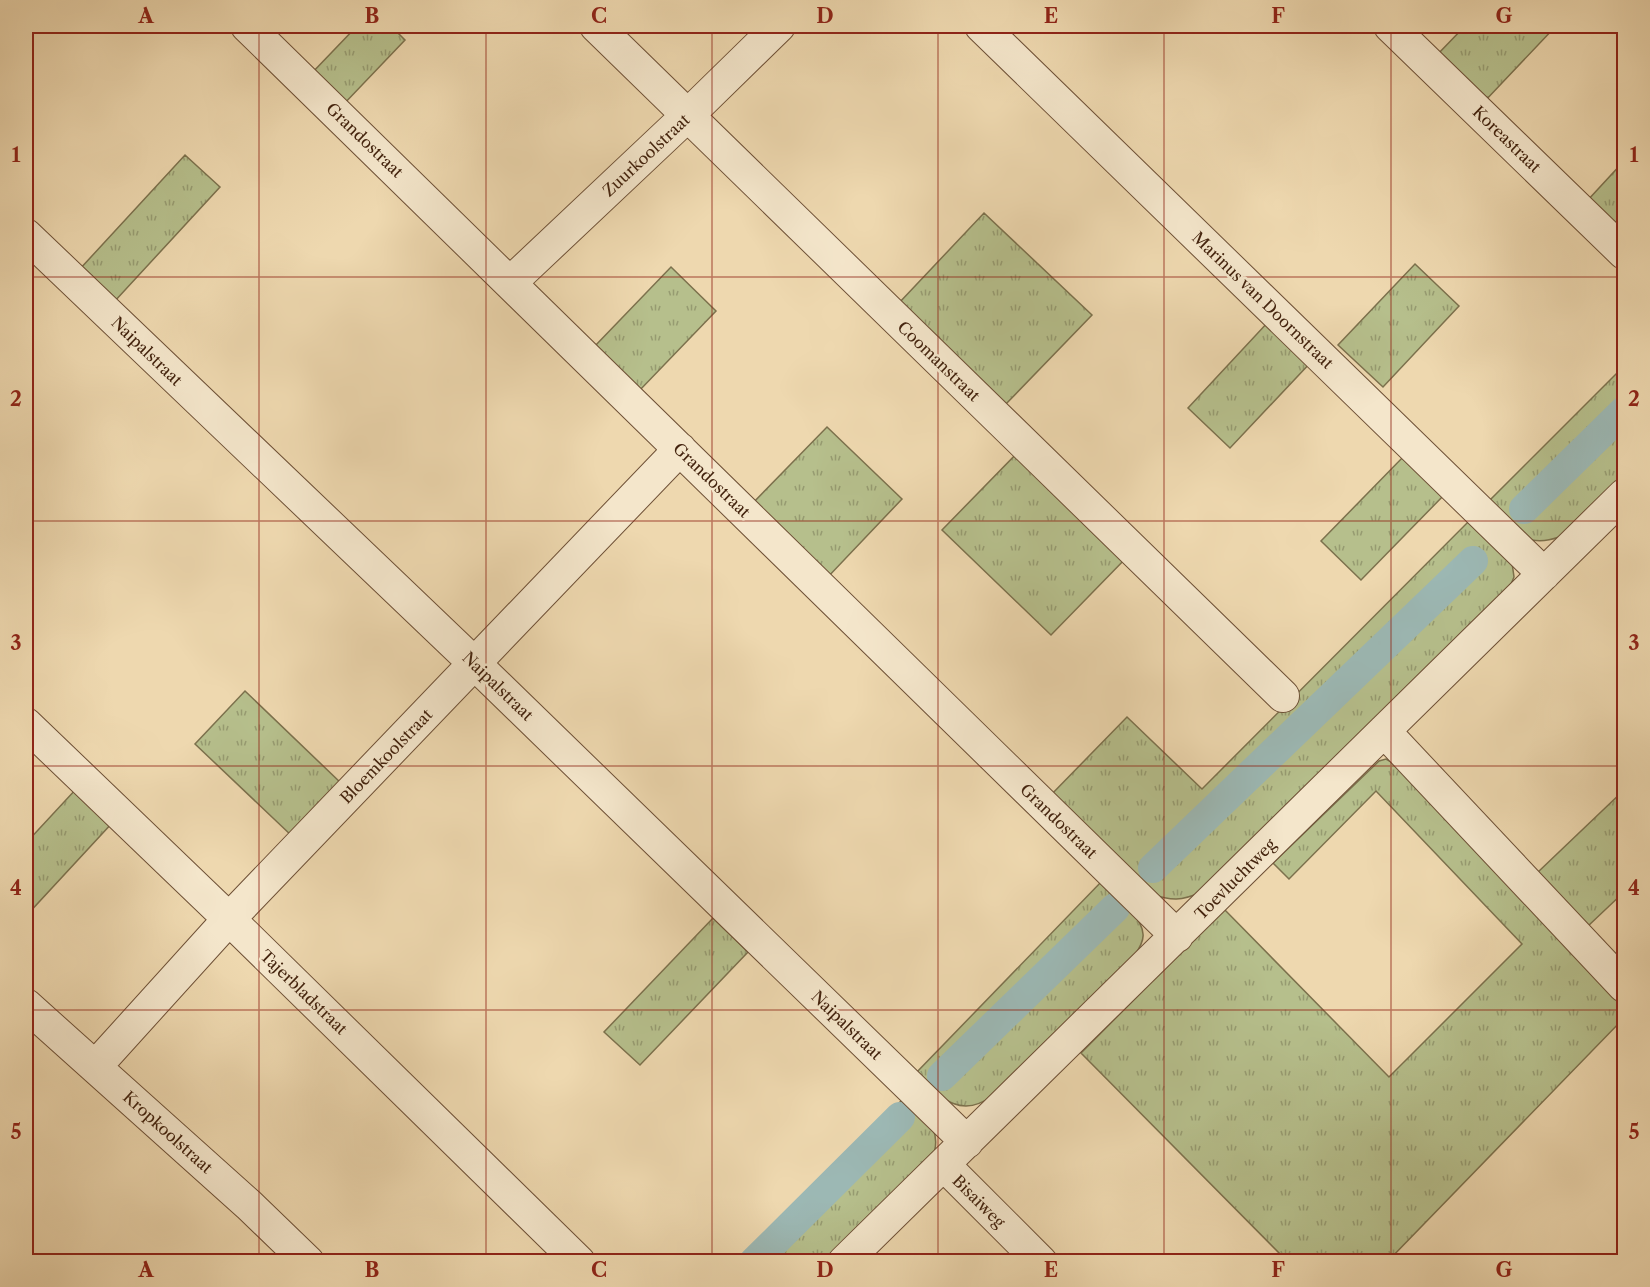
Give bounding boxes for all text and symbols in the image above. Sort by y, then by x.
text: A [137,4,154,28]
text: B [365,4,380,28]
text: C [591,4,607,28]
text: D [816,4,834,28]
text: E [1044,4,1058,28]
text: F [1271,4,1285,28]
text: G [1496,4,1513,28]
street label: Grandostraat [322,98,408,182]
street label: Koreastraat [1469,101,1546,177]
street label: Zuurkoolstraat [598,109,694,200]
text: 1 [12,143,21,167]
text: 1 [1630,143,1639,167]
street label: Marinus van Doornstraat [1188,227,1338,373]
street label: Naipalstraat [107,312,187,390]
street label: Coomanstraat [894,317,985,406]
text: 2 [10,387,22,411]
text: 2 [1628,387,1640,411]
street label: Grandostraat [669,438,755,522]
text: 3 [10,631,22,655]
text: 3 [1628,631,1640,655]
street label: Naipalstraat [458,647,538,725]
street label: Bloemkoolstraat [336,704,437,808]
street label: Grandostraat [1016,779,1102,863]
street label: Toevluchtweg [1190,834,1280,924]
text: 4 [10,876,22,900]
text: 4 [1628,876,1640,900]
street label: Tajerbladstraat [256,945,352,1039]
street label: Naipalstraat [807,986,887,1064]
street label: Kropkoolstraat [119,1087,217,1178]
text: 5 [10,1120,22,1144]
text: 5 [1628,1120,1640,1144]
street label: Bisaiweg [948,1170,1010,1232]
text: A [137,1258,154,1282]
text: B [365,1258,380,1282]
text: C [591,1258,607,1282]
text: D [816,1258,834,1282]
text: E [1044,1258,1058,1282]
text: F [1271,1258,1285,1282]
text: G [1496,1258,1513,1282]

